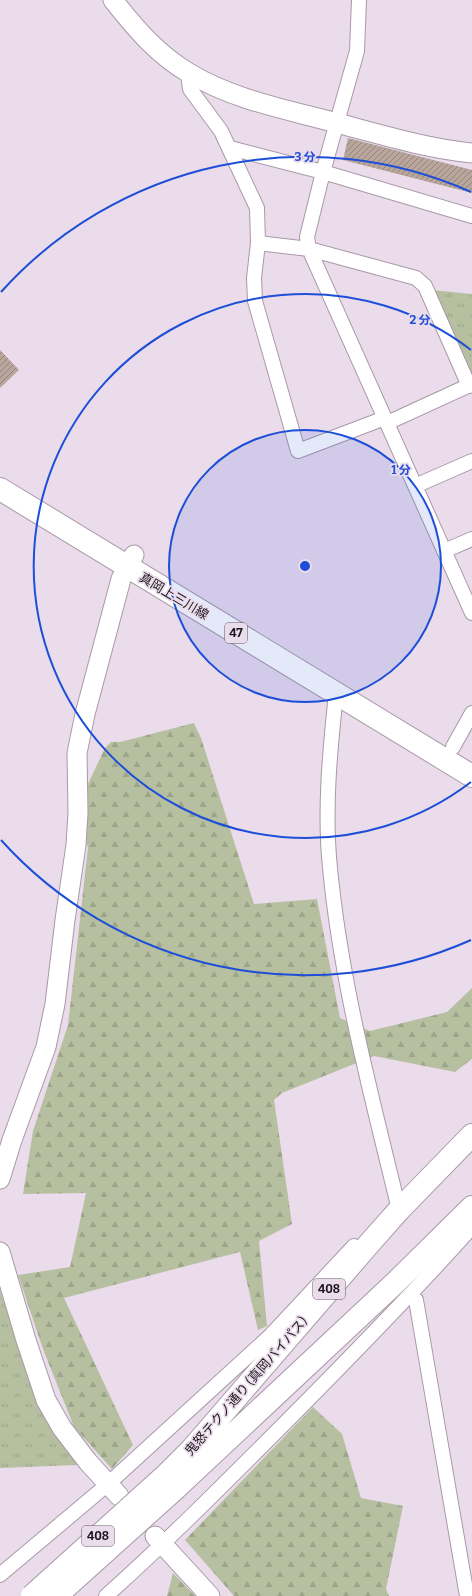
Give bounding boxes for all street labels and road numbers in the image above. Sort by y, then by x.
street label: 真岡上三川線 [137,569,211,623]
road number: 47 [225,623,247,643]
road number: 408 [313,1279,345,1299]
street label: 鬼怒テクノ通り (真岡バイパス) [182,1314,310,1458]
road number: 408 [82,1526,114,1546]

